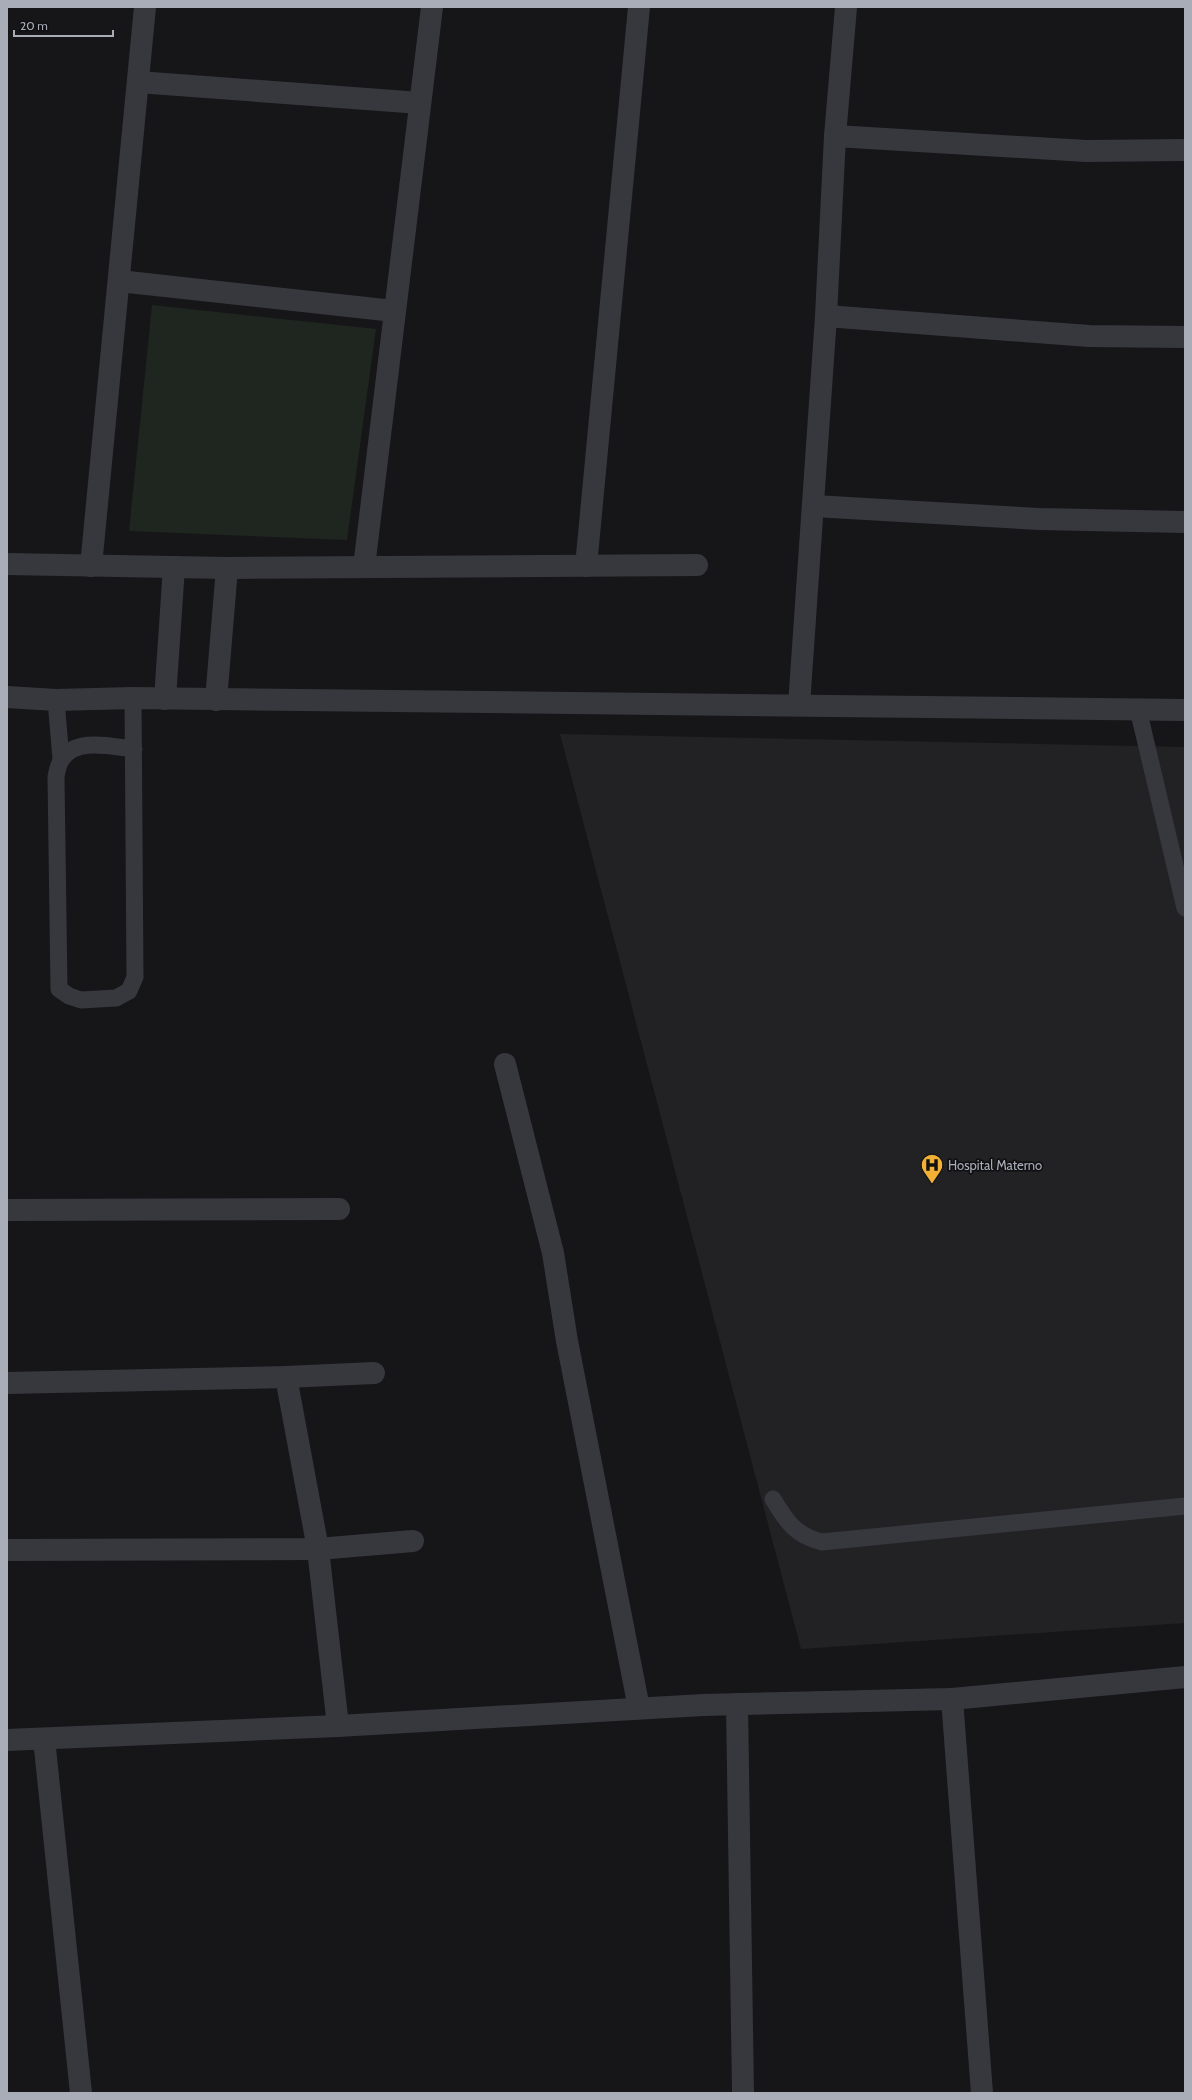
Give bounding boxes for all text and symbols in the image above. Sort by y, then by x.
scale bar [14,12,113,38]
text: 20 m [20,18,48,33]
hospital icon: Hospital Materno [919,1152,945,1185]
place label: Hospital Materno [948,1157,1042,1173]

